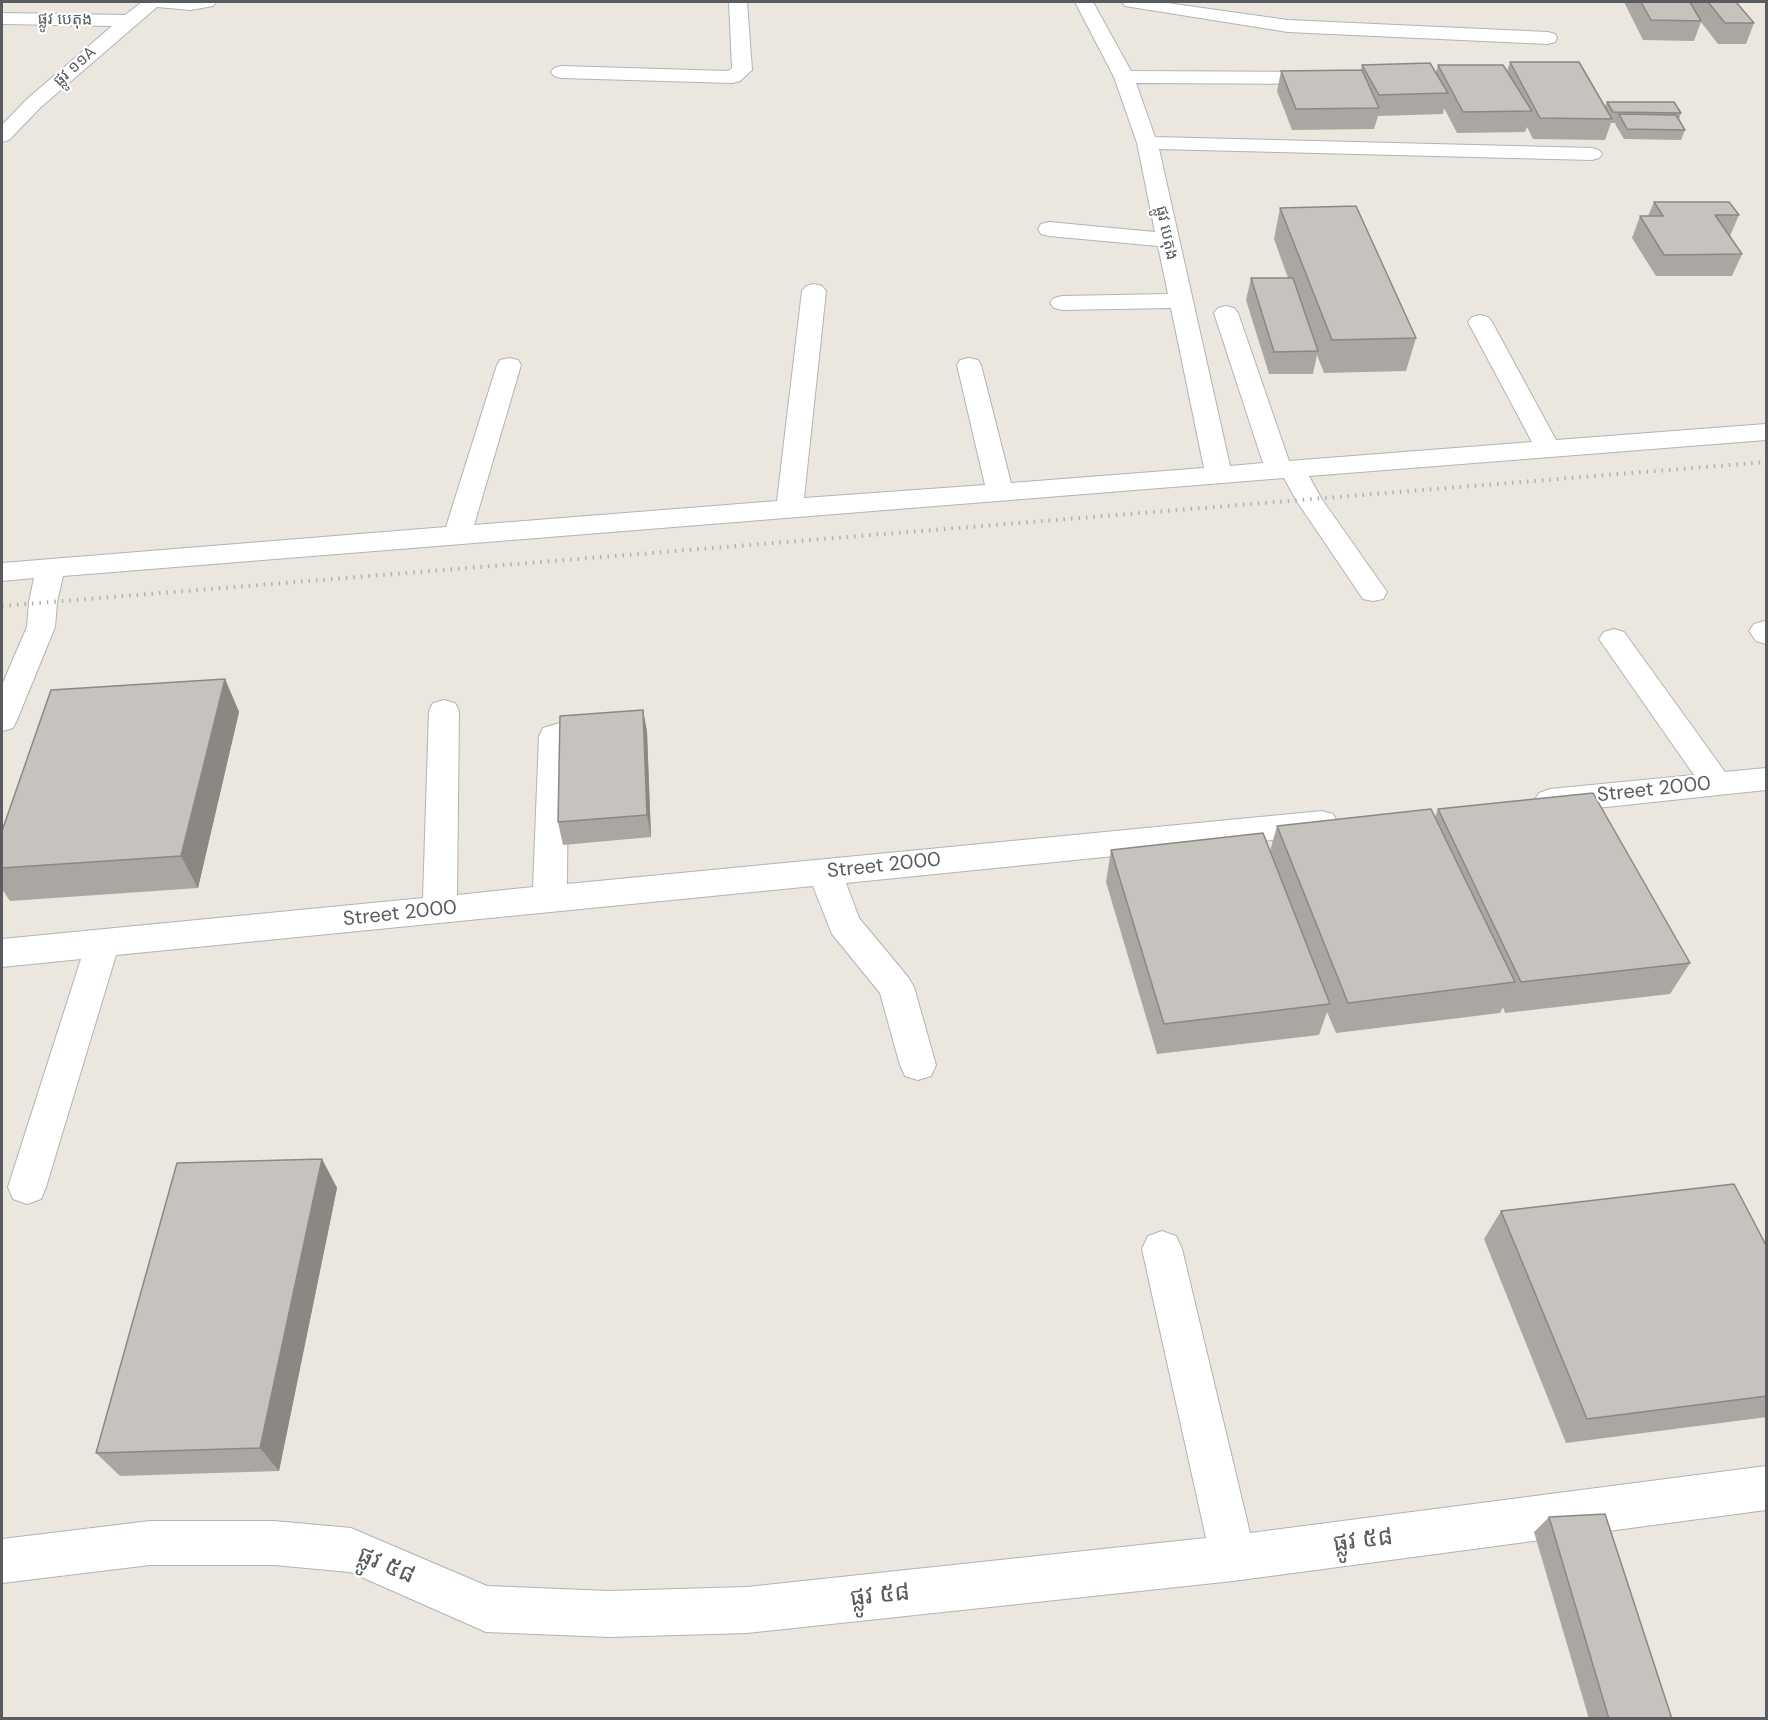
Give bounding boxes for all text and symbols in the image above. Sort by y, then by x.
street label: ផ្លូវ បេតុង [37,10,93,30]
street label: ផ្លូវ ១១A [50,43,100,91]
street label: ផ្លូវ បេតុង [1151,204,1181,262]
street label: Street 2000 [1596,772,1712,808]
street label: Street 2000 [826,848,942,884]
street label: Street 2000 [342,896,458,932]
street label: ផ្លូវ ៥៨ [1332,1523,1394,1559]
street label: ផ្លូវ ៥៨ [353,1541,419,1591]
street label: ផ្លូវ ៥៨ [849,1579,911,1613]

